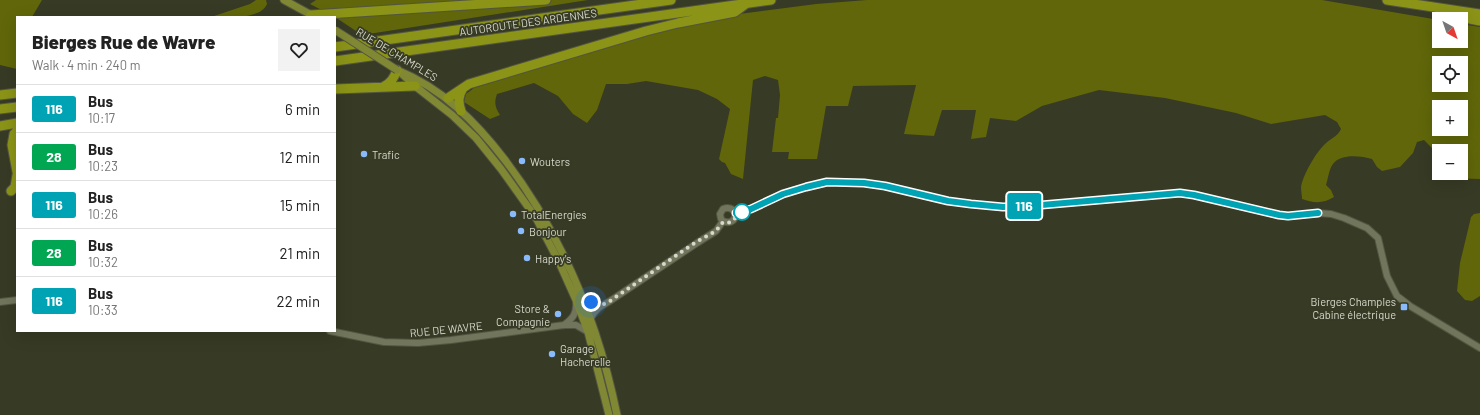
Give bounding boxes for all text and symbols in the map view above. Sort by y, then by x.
street label: AUTOROUTE DES ARDENNES [458,6,598,38]
north arrow [1432,12,1468,48]
map controls [1432,12,1468,180]
street label: RUE DE CHAMPLES [354,25,440,83]
button: heart [278,29,320,71]
text: Bierges Rue de Wavre [32,30,215,53]
button: locate [1432,56,1468,92]
text: Walk · 4 min · 240 m [32,57,140,73]
text: Bus [88,92,113,110]
text: 116 [45,100,63,117]
text: 6 min [285,100,320,118]
button: + [1432,100,1468,136]
text: 10:17 [88,110,115,126]
text: Bus [88,140,113,158]
button: − [1432,144,1468,180]
text: 28 [46,148,62,165]
text: 12 min [279,148,320,166]
place label: Trafic [372,148,400,161]
marker: Trafic [359,149,369,159]
place label: Wouters [530,155,570,168]
marker: Wouters [517,156,527,166]
text: 10:23 [88,158,118,174]
text: Bus [88,188,113,206]
line badge: 116 [1001,193,1047,219]
text: 116 [45,196,63,213]
text: 15 min [280,196,320,214]
text: 116 [1015,197,1033,214]
unlabelled marker [733,203,751,221]
text: 10:26 [88,206,118,222]
place label: TotalEnergies [521,208,587,221]
marker: TotalEnergies [508,209,518,219]
place label: Bonjour [529,225,566,238]
marker: Bonjour [516,226,526,236]
text: Bus [88,236,113,254]
text: 28 [46,244,62,261]
text: 21 min [280,244,320,262]
place label: Happy's [535,252,571,265]
marker: Happy's [522,253,532,263]
text: 10:32 [88,254,118,270]
text: Bus [88,284,113,302]
text: 116 [45,292,63,309]
text: 22 min [277,292,320,310]
your location [581,292,601,312]
place label: Bierges Champles Cabine électrique [1310,295,1396,321]
text: 10:33 [88,302,118,318]
place label: Store & Compagnie [496,302,550,328]
marker: Bierges Champles Cabine électrique [1399,302,1409,312]
marker: Store & Compagnie [553,309,563,319]
street label: RUE DE WAVRE [409,319,483,339]
place label: Garage Hacherelle [560,342,611,368]
marker: Garage Hacherelle [547,349,557,359]

